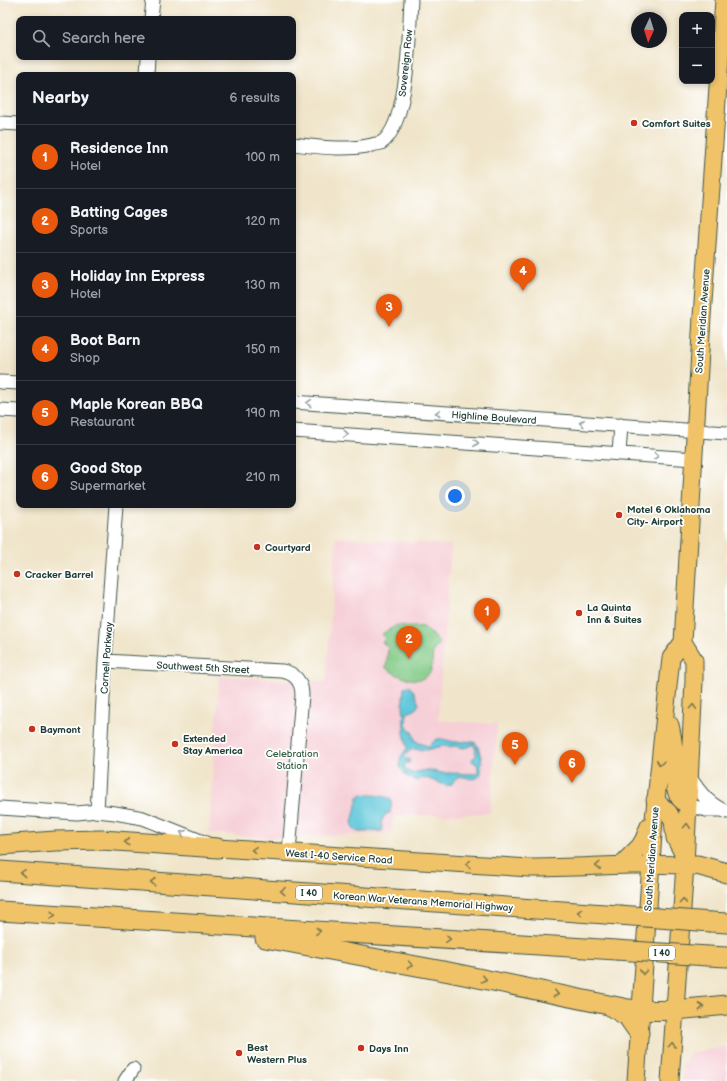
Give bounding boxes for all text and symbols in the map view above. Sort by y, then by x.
north arrow [631,12,667,48]
map controls [679,12,715,84]
button: + [679,12,715,48]
search box [16,16,296,60]
icon: search [30,27,52,49]
text: Search here [62,29,145,48]
street label: Sovereign Row [396,29,416,97]
button: − [679,48,715,84]
text: Nearby [32,88,89,108]
text: 6 results [230,90,280,106]
marker: Comfort Suites [629,118,639,128]
place label: Comfort Suites [642,118,711,130]
text: Residence Inn [70,139,168,158]
text: 1 [42,149,48,165]
text: 100 m [245,149,280,165]
text: Hotel [70,158,101,174]
text: Batting Cages [70,203,168,222]
text: 2 [41,213,49,229]
text: 120 m [245,213,280,229]
text: Sports [70,222,108,238]
pin: 4 [510,258,536,291]
text: Holiday Inn Express [70,267,205,286]
street label: South Meridian Avenue [693,268,713,374]
text: 3 [41,277,49,293]
text: 130 m [245,277,280,293]
text: Hotel [70,286,101,302]
pin: 3 [376,294,402,327]
text: Boot Barn [70,331,140,350]
text: 4 [41,341,49,357]
text: 150 m [246,341,280,357]
text: Shop [70,350,100,366]
text: Maple Korean BBQ [70,395,202,414]
one-way arrow [306,399,312,408]
text: 5 [41,405,49,421]
text: 190 m [246,405,280,421]
one-way arrow [435,408,441,417]
street label: Highline Boulevard [451,409,537,427]
text: Restaurant [70,414,135,430]
one-way arrow [579,418,585,427]
one-way arrow [343,430,349,439]
one-way arrow [473,439,479,448]
one-way arrow [653,452,659,461]
text: Good Stop [70,459,142,478]
text: 6 [41,469,49,485]
text: 210 m [246,469,280,485]
text: Supermarket [70,478,146,494]
your location [445,486,465,506]
place label: Motel 6 Oklahoma City- Airport [627,504,711,528]
marker: Motel 6 Oklahoma City- Airport [614,510,624,520]
marker: Courtyard [252,542,262,552]
place label: Courtyard [265,542,311,554]
marker: Cracker Barrel [12,569,22,579]
place label: Cracker Barrel [25,569,93,581]
pin: 1 [474,598,500,631]
place label: La Quinta Inn & Suites [587,602,642,626]
marker: La Quinta Inn & Suites [574,608,584,618]
street label: Cornell Parkway [99,621,116,694]
pin: 2 [396,626,422,659]
street label: Southwest 5th Street [156,660,250,676]
one-way arrow [689,704,697,710]
marker: Baymont [27,724,37,734]
place label: Baymont [40,724,81,736]
pin: 5 [502,732,528,765]
place label: Extended Stay America [183,733,243,757]
marker: Extended Stay America [170,739,180,749]
park label: Celebration Station [266,748,319,772]
pin: 6 [559,750,585,783]
one-way arrow [656,760,665,766]
street label: South Meridian Avenue [642,806,662,912]
one-way arrow [683,823,691,829]
one-way arrow [179,830,186,838]
one-way arrow [124,838,130,846]
one-way arrow [251,846,257,855]
street label: West I-40 Service Road [285,847,393,867]
one-way arrow [465,860,471,869]
one-way arrow [595,862,601,871]
one-way arrow [20,869,26,878]
one-way arrow [150,878,156,887]
road number: I 40 [296,886,322,900]
one-way arrow [280,887,286,896]
street label: Korean War Veterans Memorial Highway [333,890,514,914]
one-way arrow [678,898,687,904]
one-way arrow [577,908,583,917]
one-way arrow [50,910,56,919]
one-way arrow [315,927,321,936]
one-way arrow [445,935,451,944]
road number: I 40 [649,946,675,960]
one-way arrow [407,960,413,969]
one-way arrow [639,969,648,975]
one-way arrow [480,975,487,983]
one-way arrow [553,990,559,998]
one-way arrow [698,1003,704,1012]
place label: Best Western Plus [247,1042,307,1066]
one-way arrow [668,1042,677,1048]
marker: Days Inn [356,1043,366,1053]
place label: Days Inn [369,1043,409,1055]
marker: Best Western Plus [234,1048,244,1058]

